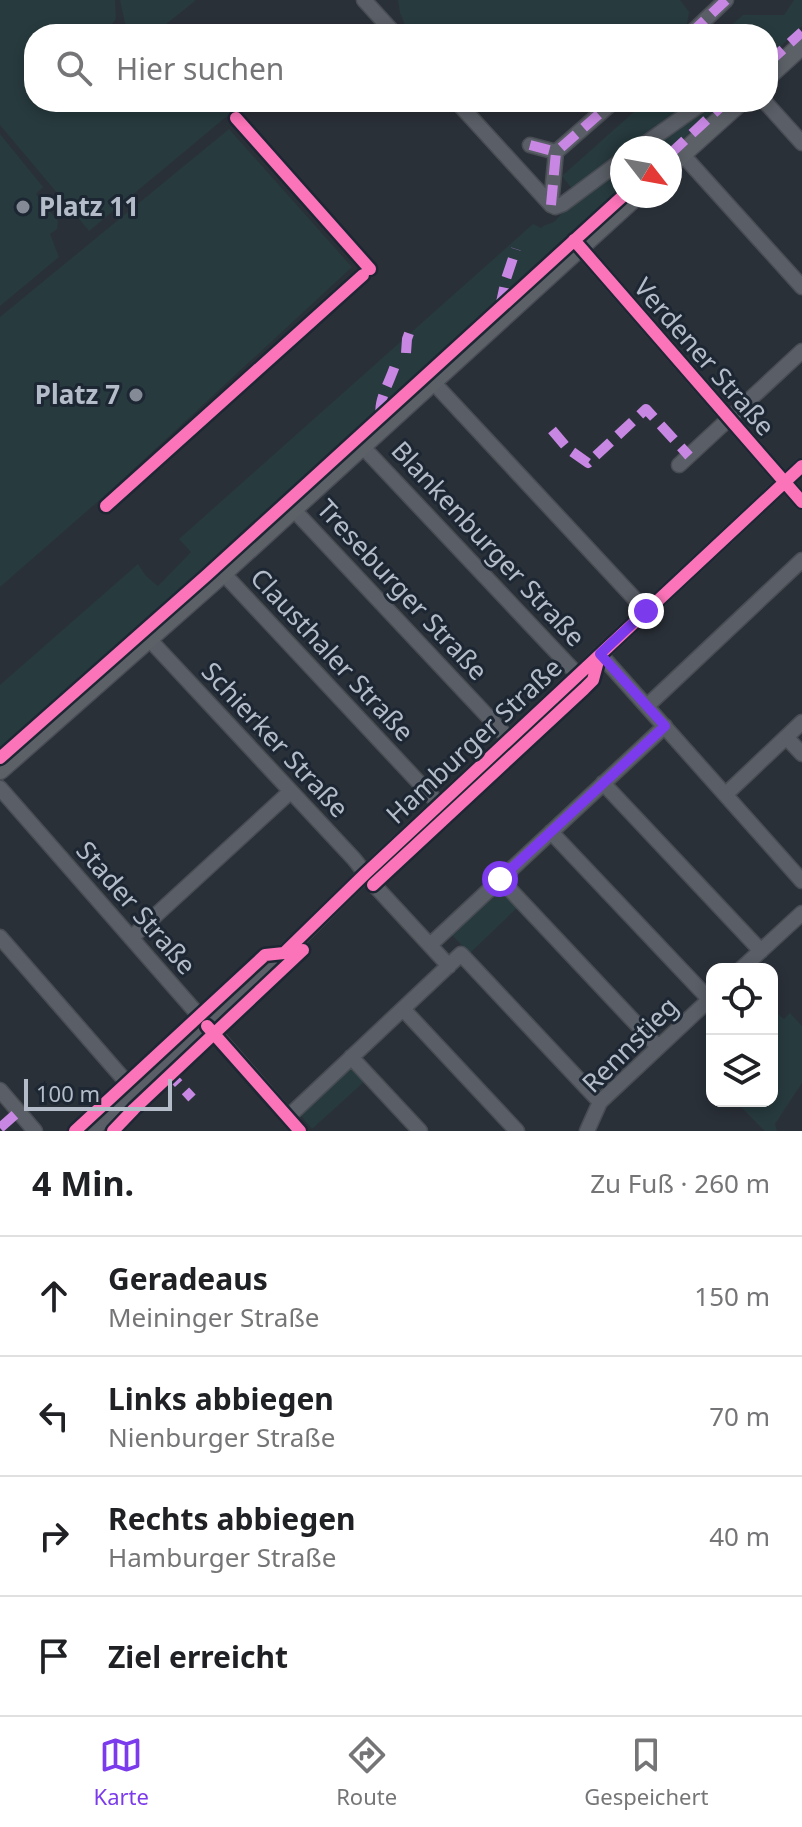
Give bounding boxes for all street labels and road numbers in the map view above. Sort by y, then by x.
street label: Verdener Straße [626,270,783,443]
street label: Blankenburger Straße [384,433,594,654]
street label: Treseburger Straße [309,491,496,688]
street label: Clausthaler Straße [243,560,423,749]
street label: Hamburger Straße [378,649,569,831]
street label: Schierker Straße [194,654,357,825]
street label: Stader Straße [69,833,205,982]
street label: Rennstieg [573,988,685,1100]

